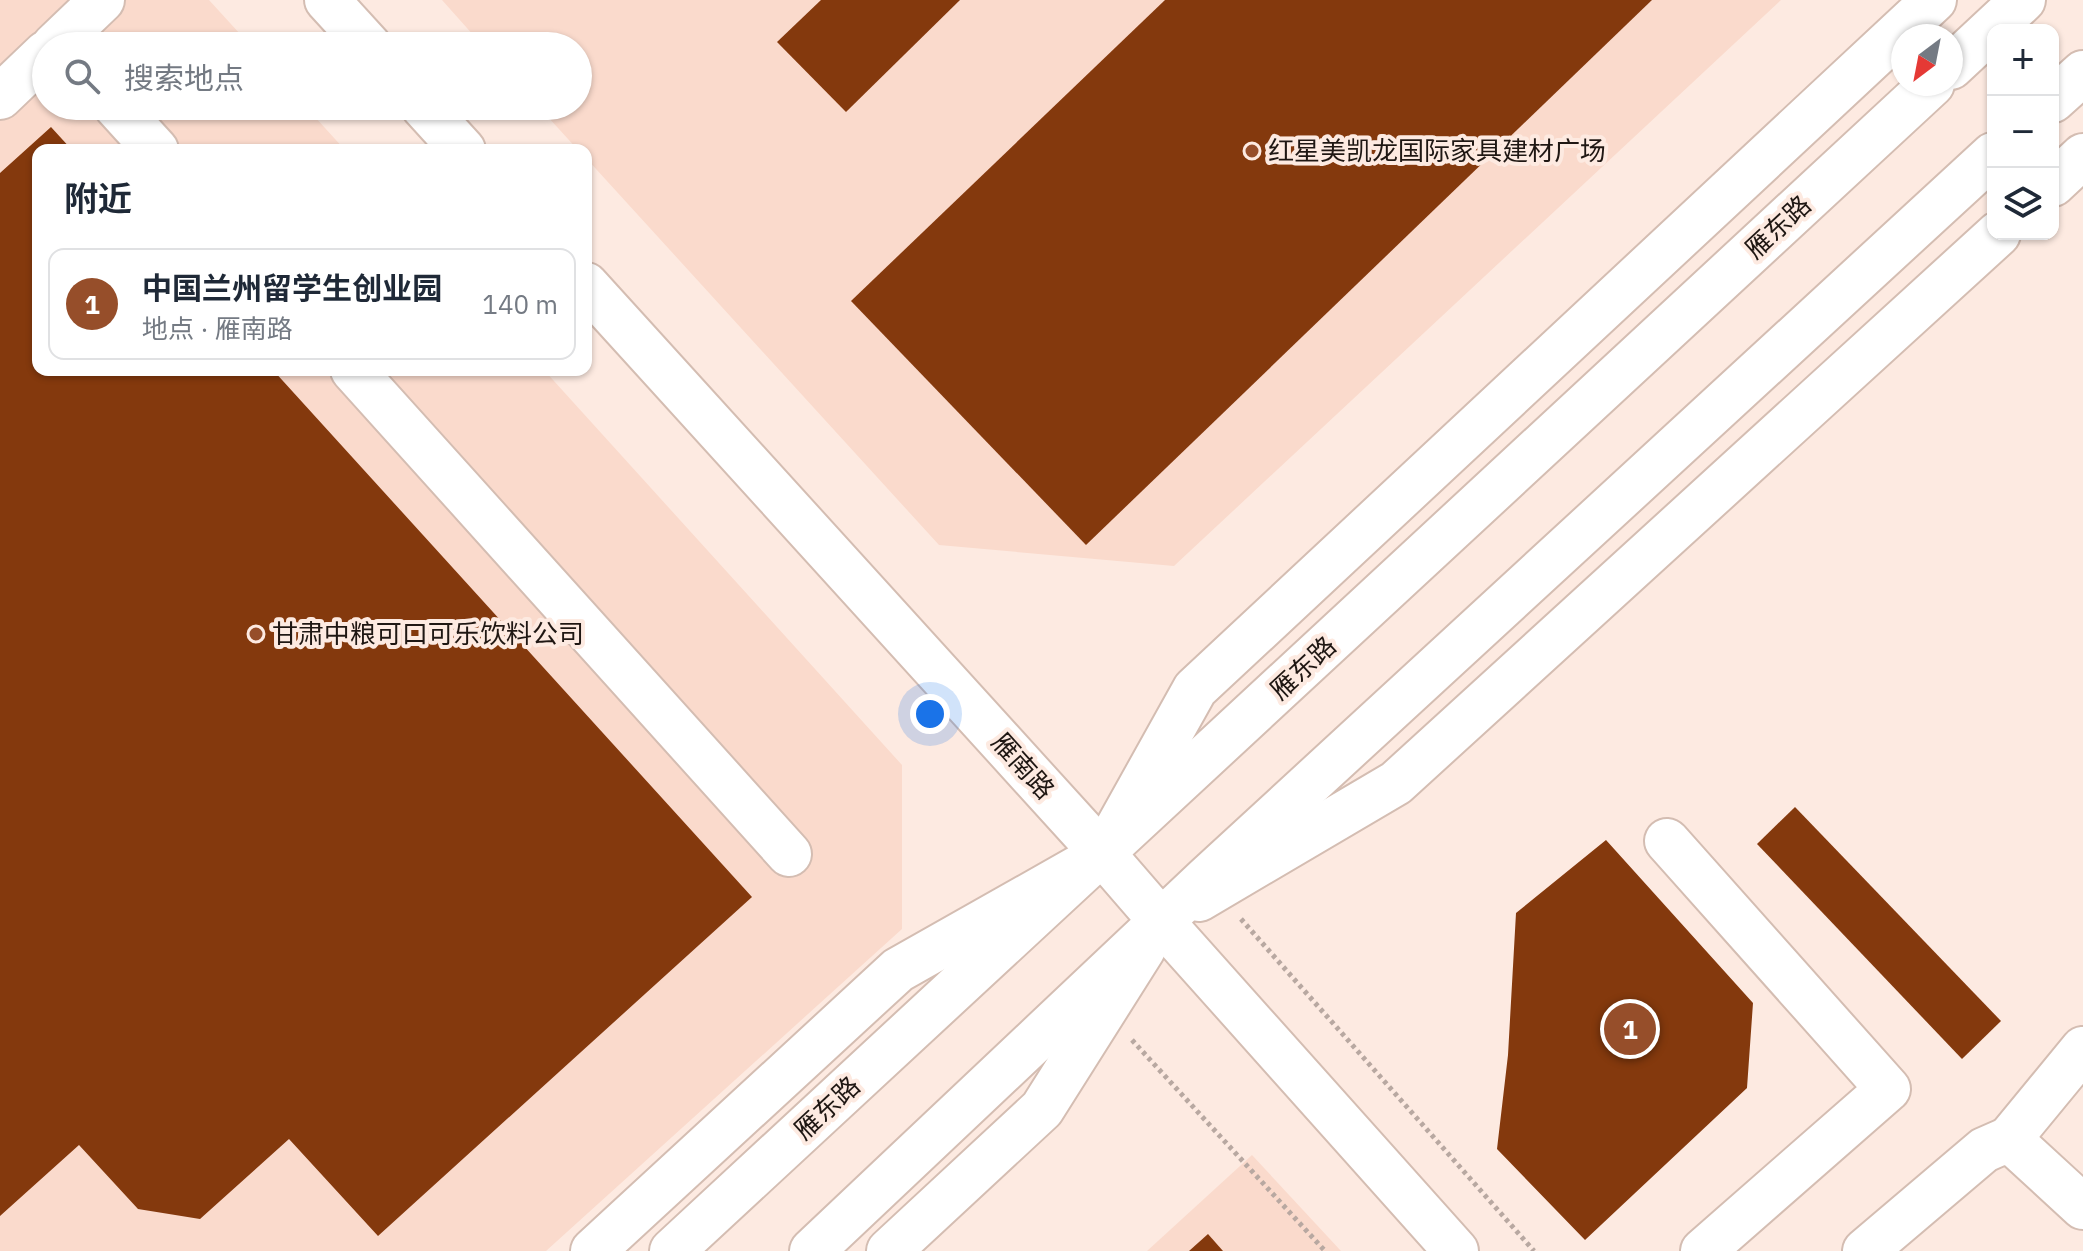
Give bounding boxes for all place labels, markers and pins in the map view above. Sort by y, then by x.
place label: 红星美凯龙国际家具建材广场 [1268,133,1606,167]
marker: 红星美凯龙国际家具建材广场 [1243,142,1261,160]
place label: 甘肃中粮可口可乐饮料公司 [272,616,584,650]
marker: 甘肃中粮可口可乐饮料公司 [247,625,265,643]
pin: 1 [1604,999,1656,1059]

